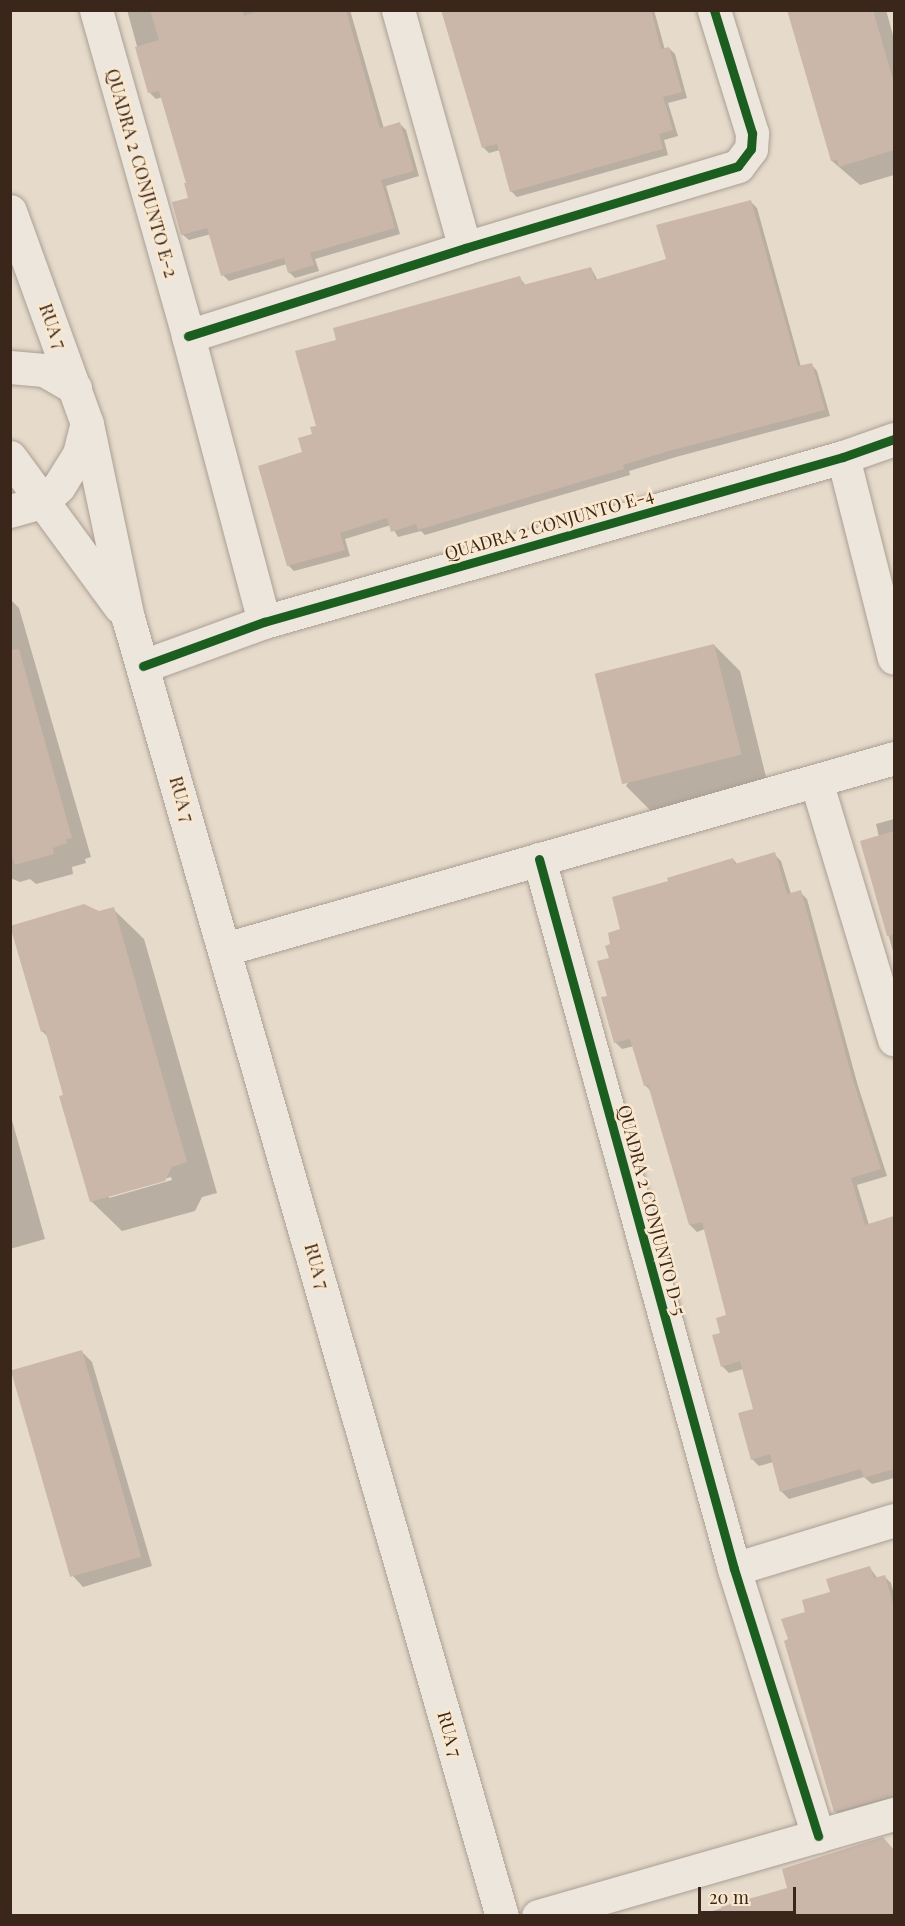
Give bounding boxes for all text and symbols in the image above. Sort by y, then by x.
street label: QUADRA 2 CONJUNTO E-2 [102,66,182,280]
street label: RUA 7 [35,300,71,352]
street label: QUADRA 2 CONJUNTO E-4 [442,484,656,564]
street label: RUA 7 [165,774,199,824]
street label: QUADRA 2 CONJUNTO D-5 [613,1102,691,1318]
street label: RUA 7 [300,1241,334,1291]
street label: RUA 7 [433,1709,467,1759]
scale bar [701,1875,798,1913]
text: 20 m [709,1885,749,1909]

